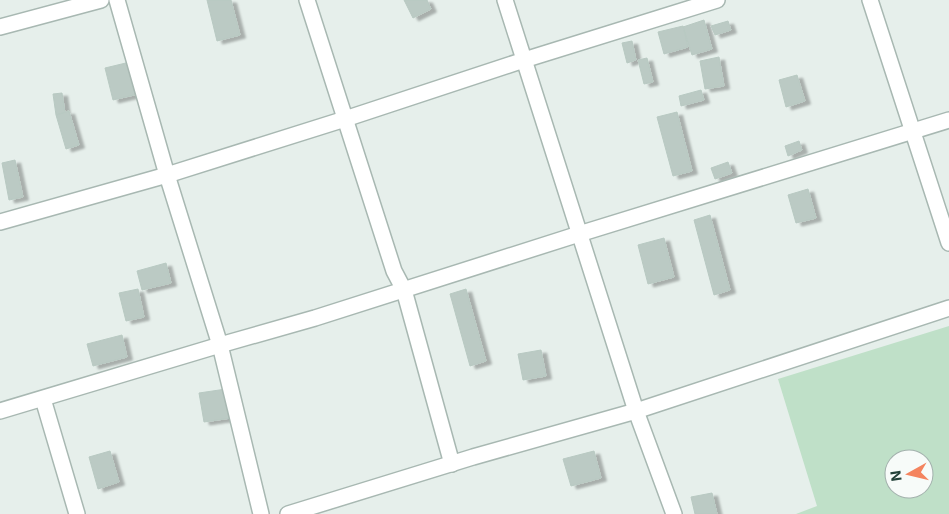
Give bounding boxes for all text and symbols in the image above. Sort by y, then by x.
north arrow [884,449,934,499]
text: N [886,469,905,482]

